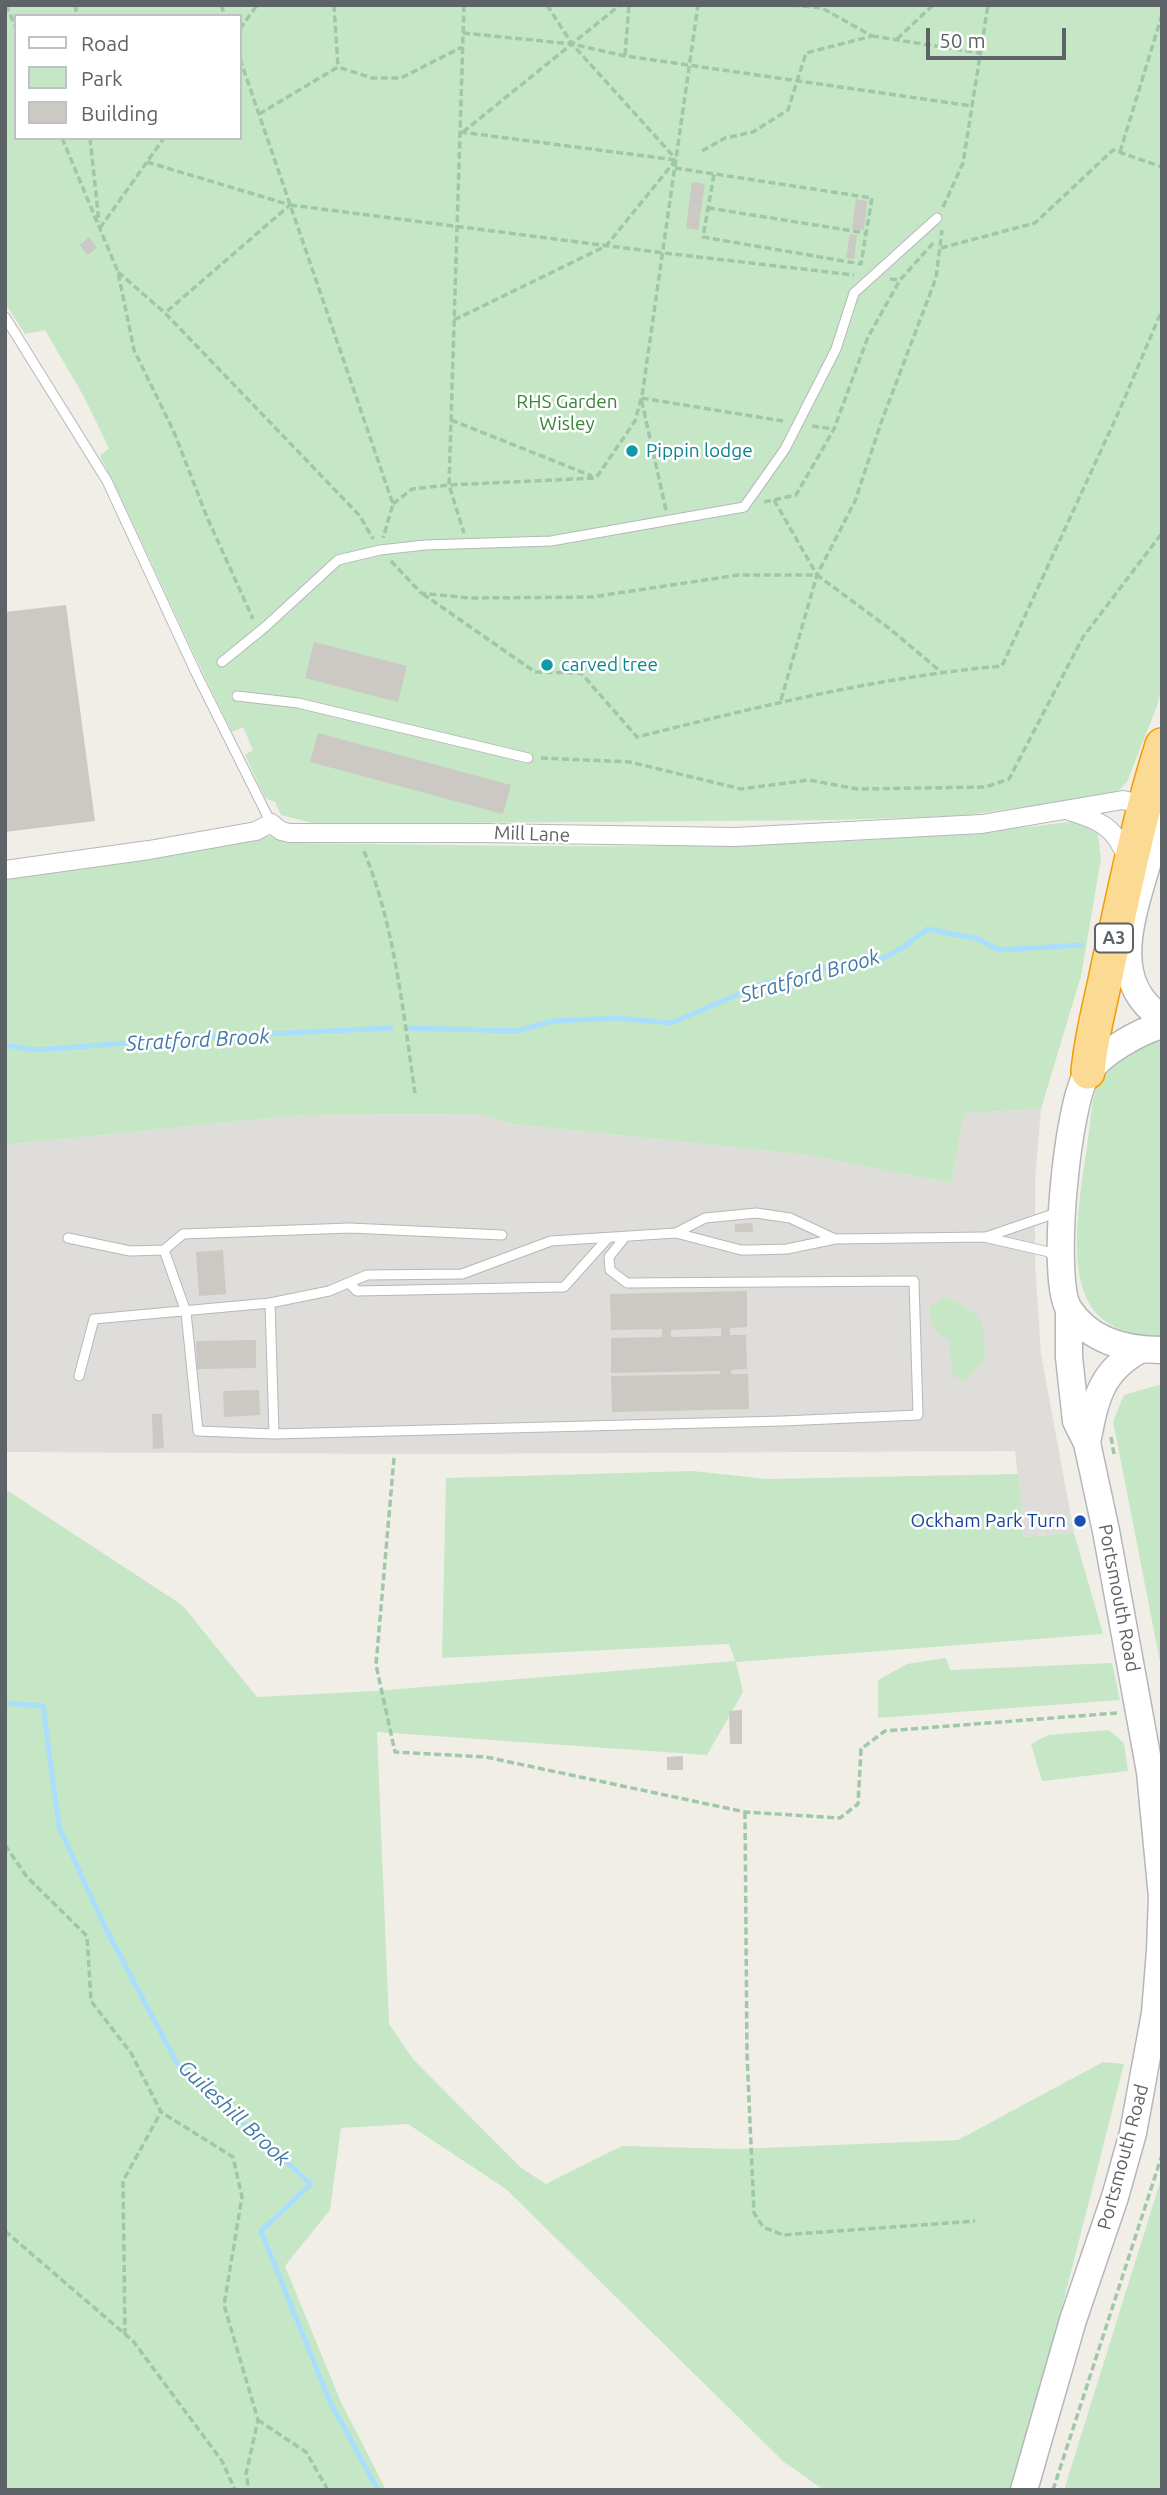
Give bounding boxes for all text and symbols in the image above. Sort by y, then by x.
legend [14,14,242,140]
scale bar [929,14,1069,58]
text: 50 m [939,28,986,52]
text: Road [81,31,129,55]
text: Park [81,66,123,90]
text: Building [81,101,158,125]
park label: RHS Garden Wisley [516,391,618,435]
place label: Pippin lodge [646,440,753,462]
marker: Pippin lodge [624,443,640,459]
place label: carved tree [561,654,658,676]
marker: carved tree [539,657,555,673]
street label: Mill Lane [494,821,570,847]
road number: A3 [1095,923,1133,953]
water label: Stratford Brook [737,944,883,1008]
water label: Stratford Brook [125,1024,271,1056]
place label: Ockham Park Turn [910,1510,1066,1532]
marker: Ockham Park Turn [1072,1513,1088,1529]
street label: Portsmouth Road [1093,1522,1145,1674]
water label: Guileshill Brook [173,2055,295,2171]
street label: Portsmouth Road [1093,2082,1153,2232]

